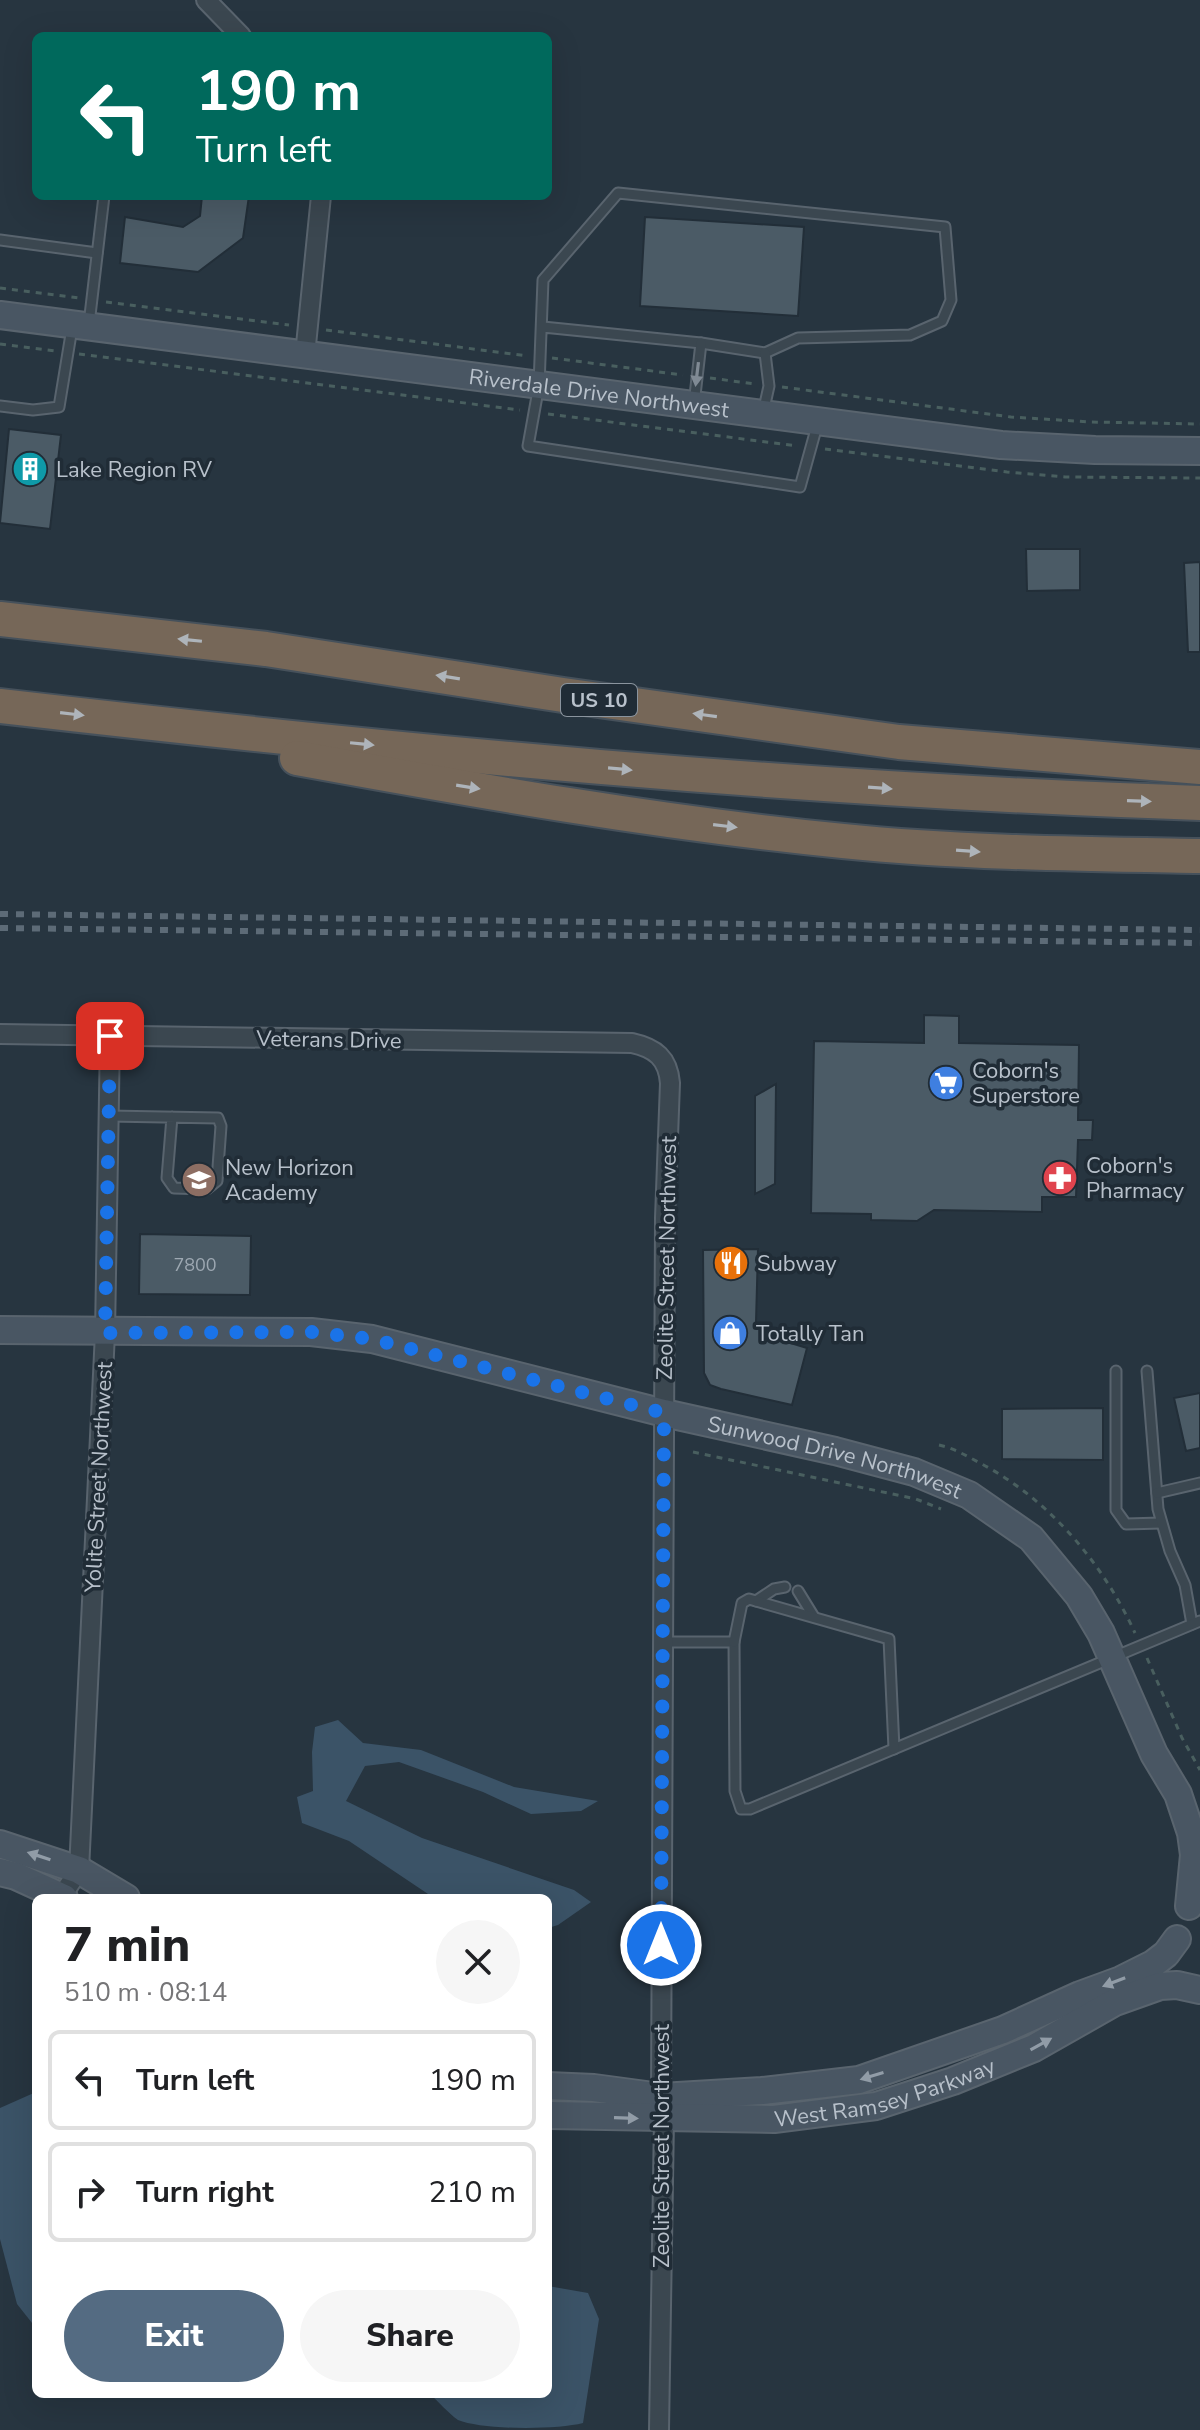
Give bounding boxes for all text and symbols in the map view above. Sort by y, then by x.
text: 190 m [196,53,361,130]
icon: left [64,64,168,168]
text: Turn left [196,126,331,175]
street label: Riverdale Drive Northwest [467,362,731,426]
one-way arrow [691,362,704,387]
building icon: Lake Region RV [11,450,49,488]
place label: Lake Region RV [56,455,213,485]
one-way arrow [177,634,202,647]
one-way arrow [435,670,460,683]
road number: US 10 [561,684,637,716]
one-way arrow [60,708,85,721]
one-way arrow [692,708,717,721]
one-way arrow [350,738,375,751]
one-way arrow [608,763,633,776]
one-way arrow [456,781,481,794]
one-way arrow [868,782,893,795]
one-way arrow [1127,795,1152,808]
one-way arrow [713,820,738,833]
one-way arrow [956,845,981,858]
pin [76,1002,144,1070]
icon: arrive [88,1014,132,1058]
street label: Veterans Drive [255,1024,402,1056]
place label: Coborn's Superstore [972,1056,1080,1111]
supermarket icon: Coborn's Superstore [927,1064,965,1102]
street label: Zeolite Street Northwest [650,1135,684,1380]
place label: Coborn's Pharmacy [1086,1151,1185,1206]
place label: New Horizon Academy [225,1153,354,1208]
pharmacy icon: Coborn's Pharmacy [1041,1159,1079,1197]
school or university icon: New Horizon Academy [180,1161,218,1199]
restaurant icon: Subway [712,1244,750,1282]
place label: Subway [757,1249,837,1279]
house number: 7800 [173,1253,217,1277]
shop icon: Totally Tan [711,1314,749,1352]
place label: Totally Tan [756,1319,865,1349]
street label: Yolite Street Northwest [78,1361,120,1594]
street label: Sunwood Drive Northwest [704,1409,967,1506]
one-way arrow [27,1850,51,1862]
position arrow [619,1903,703,1987]
text: 7 min [64,1912,190,1978]
button: close [436,1920,520,2004]
text: 510 m · 08:14 [64,1975,227,2010]
one-way arrow [1102,1976,1126,1989]
street label: Zeolite Street Northwest [647,2024,677,2268]
one-way arrow [1030,2037,1053,2050]
street label: West Ramsey Parkway [772,2051,1000,2135]
icon: left [68,2058,112,2102]
text: Turn left [136,2060,254,2101]
text: 190 m [429,2060,516,2101]
one-way arrow [859,2070,883,2083]
one-way arrow [614,2111,639,2124]
icon: right [68,2170,112,2214]
text: Turn right [136,2172,274,2213]
text: 210 m [429,2172,516,2213]
button: Exit [64,2290,284,2382]
button: Share [300,2290,520,2382]

